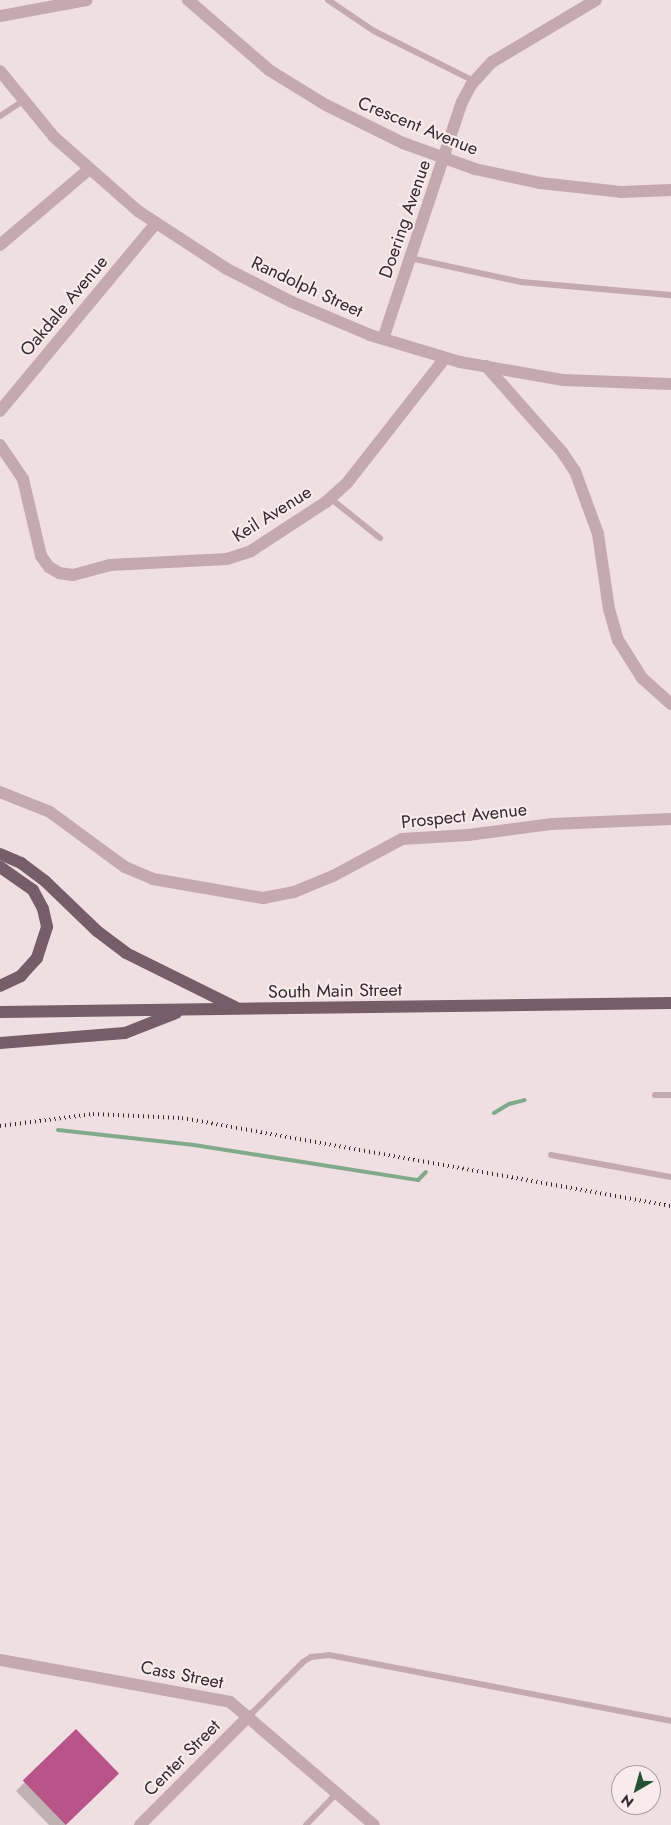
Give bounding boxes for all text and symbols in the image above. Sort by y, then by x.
street label: Crescent Avenue [355,92,481,160]
street label: Doering Avenue [375,157,435,281]
street label: Oakdale Avenue [16,251,112,361]
street label: Randolph Street [248,252,366,322]
street label: Keil Avenue [228,481,316,547]
street label: Prospect Avenue [400,799,528,833]
street label: South Main Street [268,979,402,1003]
street label: Cass Street [139,1656,225,1694]
street label: Center Street [139,1715,225,1801]
north arrow [611,1765,661,1815]
text: N [617,1790,638,1812]

